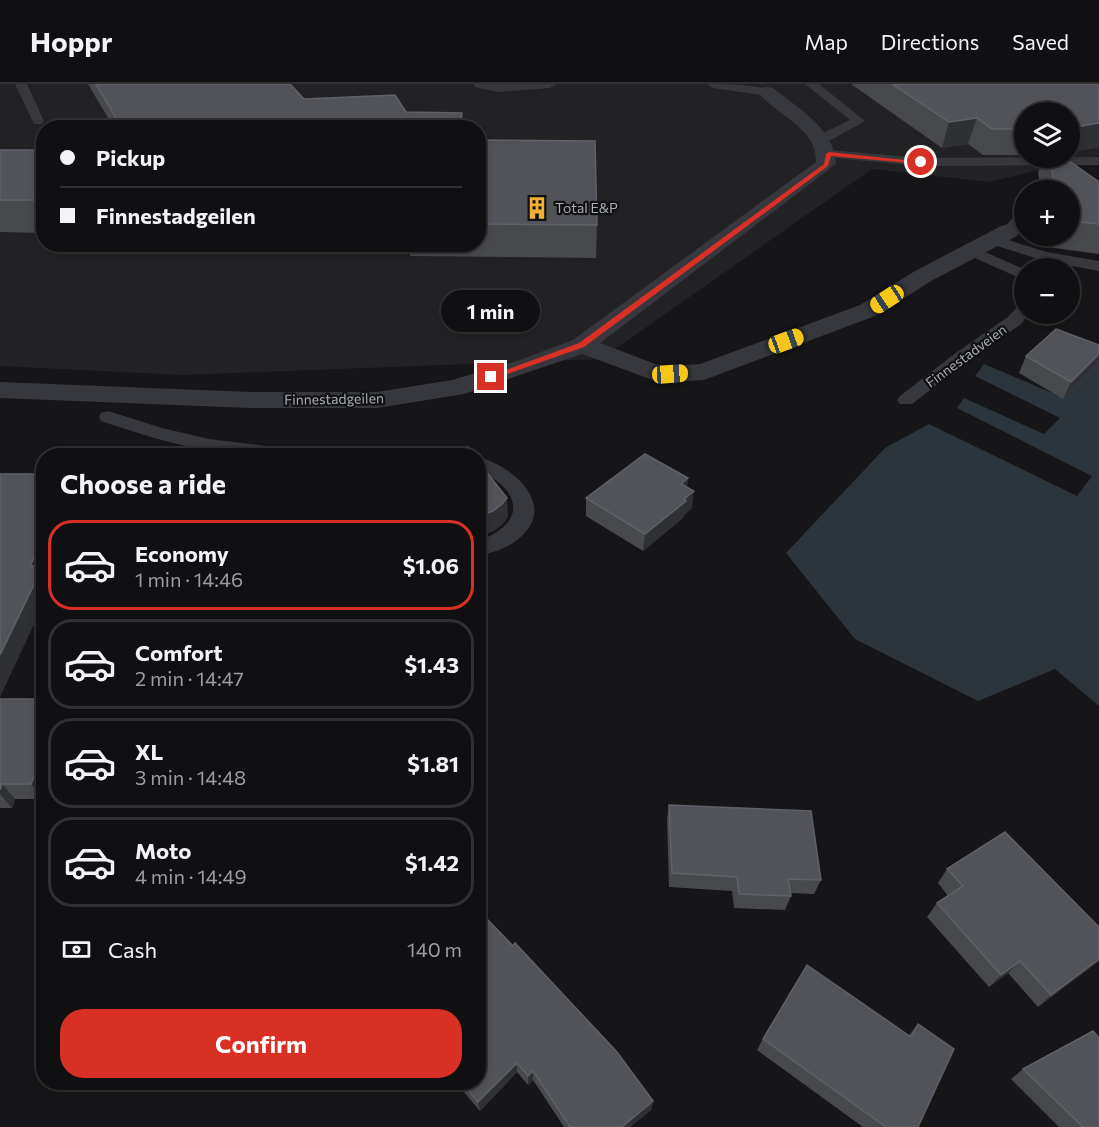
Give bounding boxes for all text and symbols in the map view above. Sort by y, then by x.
text: Hoppr [30,24,112,58]
text: Map [805,29,848,54]
text: Directions [881,29,979,54]
text: Saved [1012,29,1069,54]
map controls [1014,102,1080,324]
button: layers [1014,102,1080,168]
text: Pickup [96,144,165,171]
route start [907,148,934,175]
button: + [1014,180,1080,246]
building icon: Total E&P [524,195,550,221]
place label: Total E&P [555,199,618,216]
text: Finnestadgeilen [96,202,256,229]
button: − [1014,258,1080,324]
car [867,282,907,316]
callout: 1 min [442,290,540,332]
text: 1 min [467,299,514,323]
street label: Finnestadveien [922,321,1009,391]
car [766,326,806,356]
route end [477,363,504,390]
car [651,364,689,384]
street label: Finnestadgeilen [284,389,384,408]
text: Choose a ride [60,467,226,500]
icon: car [63,538,117,592]
text: Economy [135,540,229,567]
text: $1.06 [403,552,459,579]
text: 1 min · 14:46 [135,567,243,591]
icon: car [63,637,117,691]
text: Comfort [135,639,223,666]
text: $1.43 [404,651,459,678]
text: 2 min · 14:47 [135,666,244,690]
icon: car [63,736,117,790]
text: XL [135,738,163,765]
text: $1.81 [407,750,459,777]
text: 3 min · 14:48 [135,765,246,789]
icon: car [63,835,117,889]
text: Moto [135,837,191,864]
text: $1.42 [405,849,459,876]
text: 4 min · 14:49 [135,864,247,888]
icon: cash [60,933,93,966]
text: Cash [108,936,157,963]
text: 140 m [407,937,462,961]
button: Confirm [60,1009,462,1078]

